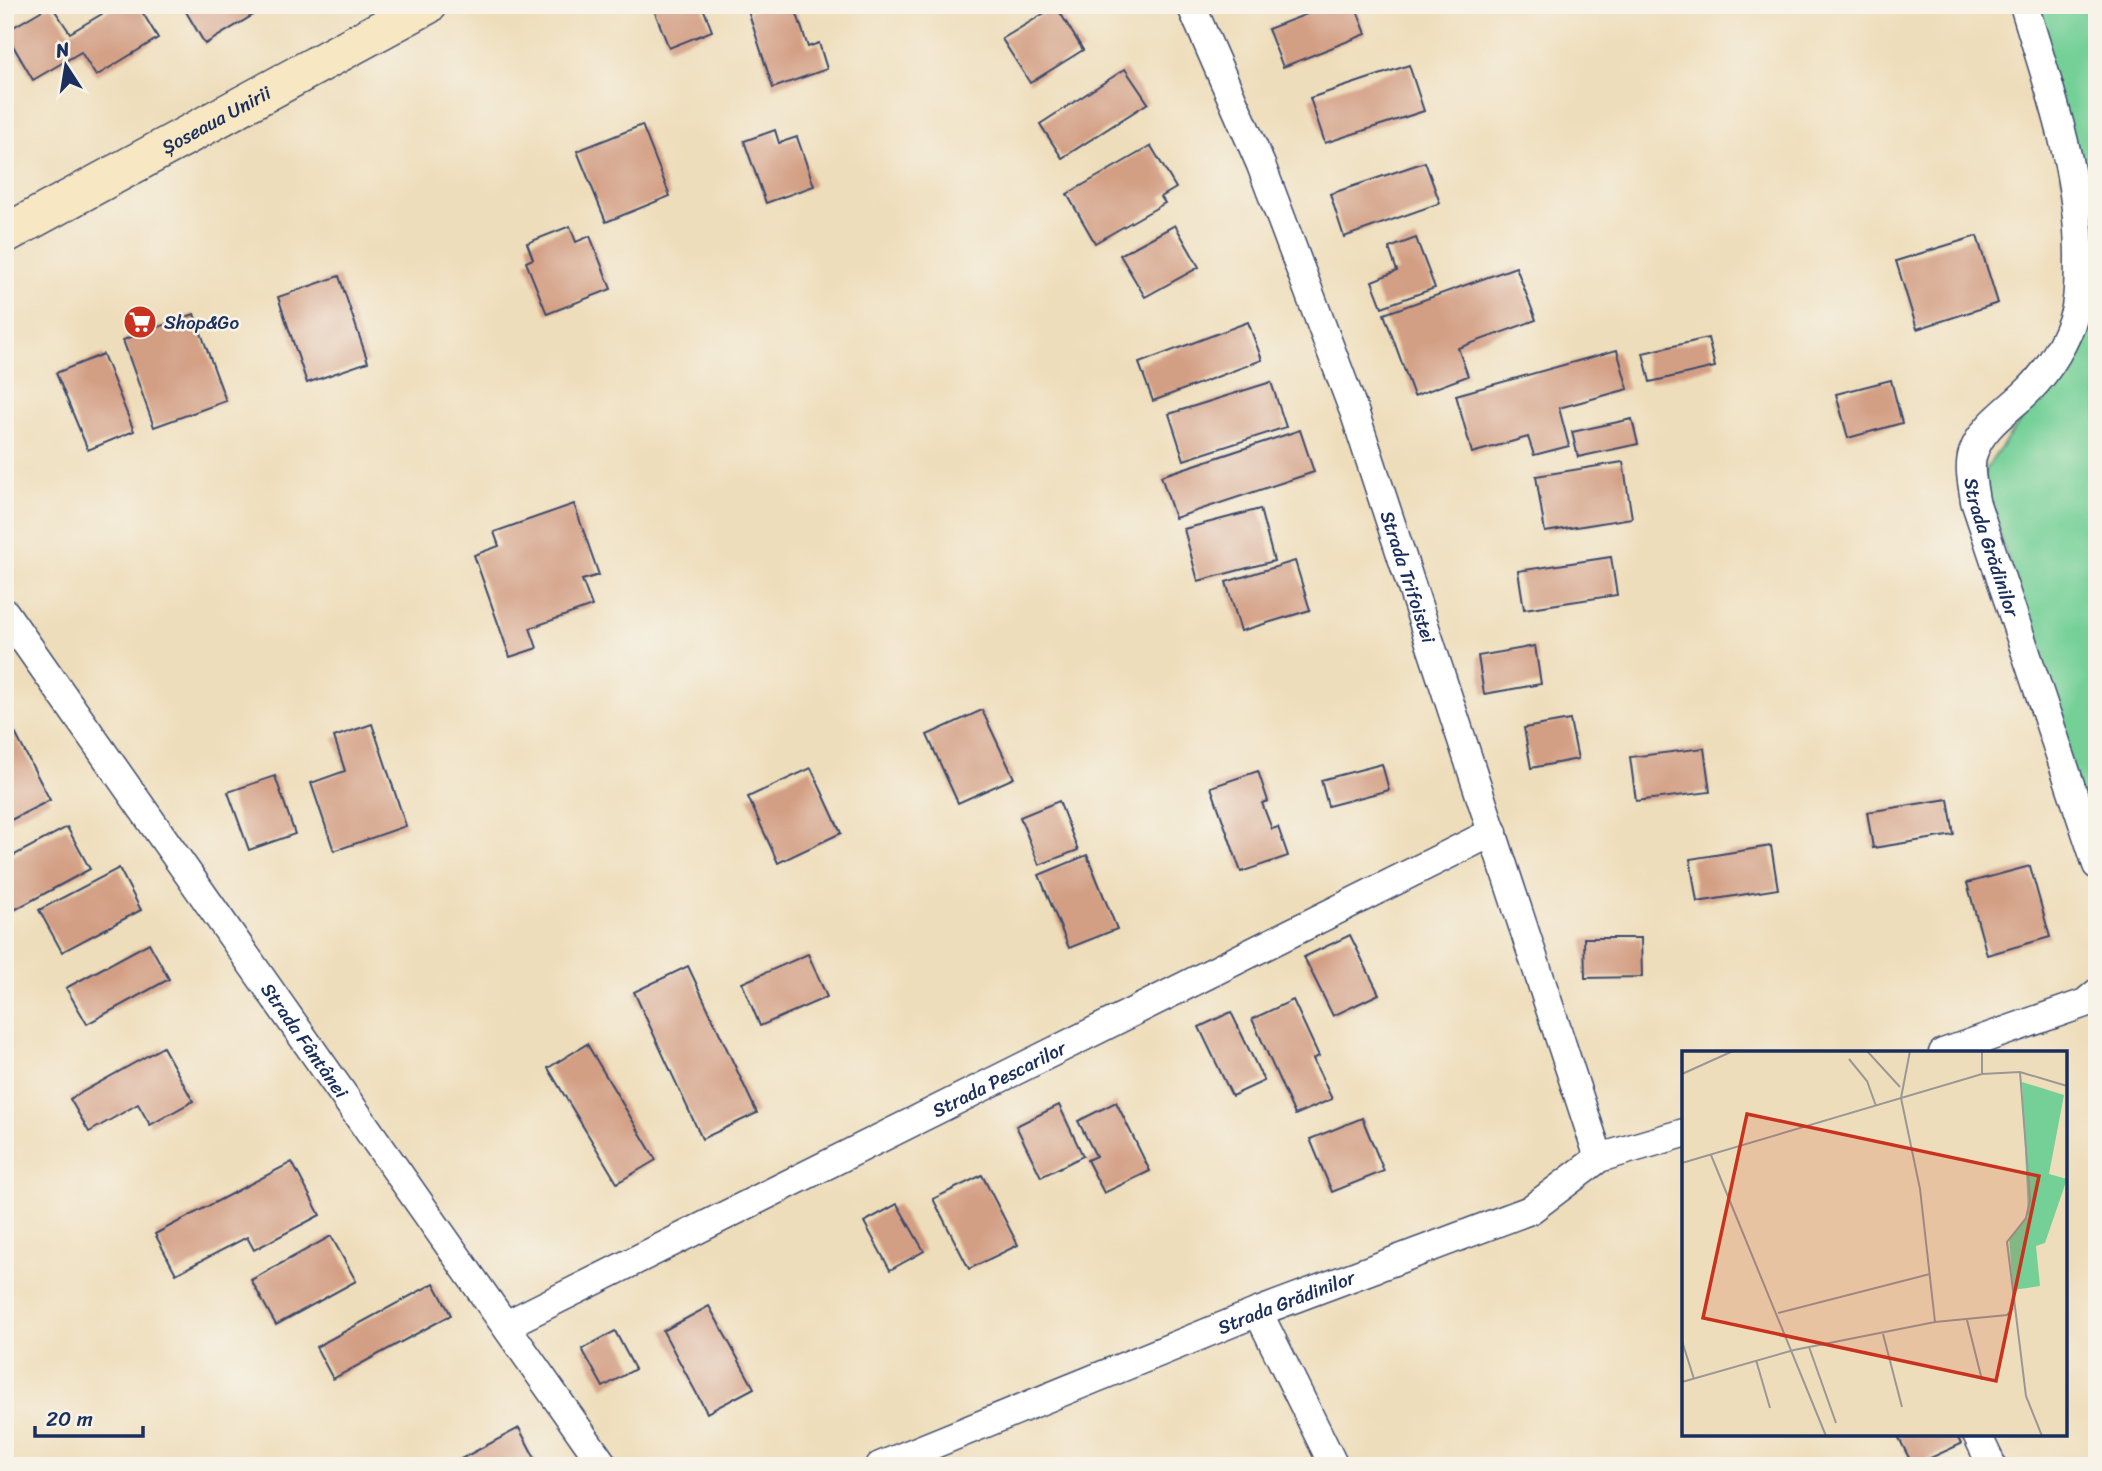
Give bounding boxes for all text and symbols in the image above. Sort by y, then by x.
north arrow [32,32,102,102]
text: N [52,32,73,68]
street label: Șoseaua Unirii [155,76,278,163]
supermarket icon: Shop&Go [121,303,159,341]
place label: Shop&Go [164,306,239,339]
street label: Strada Grădinilor [1955,475,2030,622]
street label: Strada Trifoistei [1371,506,1446,648]
street label: Strada Fântânei [253,975,358,1106]
street label: Strada Pescarilor [926,1031,1073,1126]
inset map [1682,1051,2067,1436]
street label: Strada Grădinilor [1212,1260,1361,1343]
scale bar [35,1394,144,1438]
text: 20 m [46,1400,93,1438]

